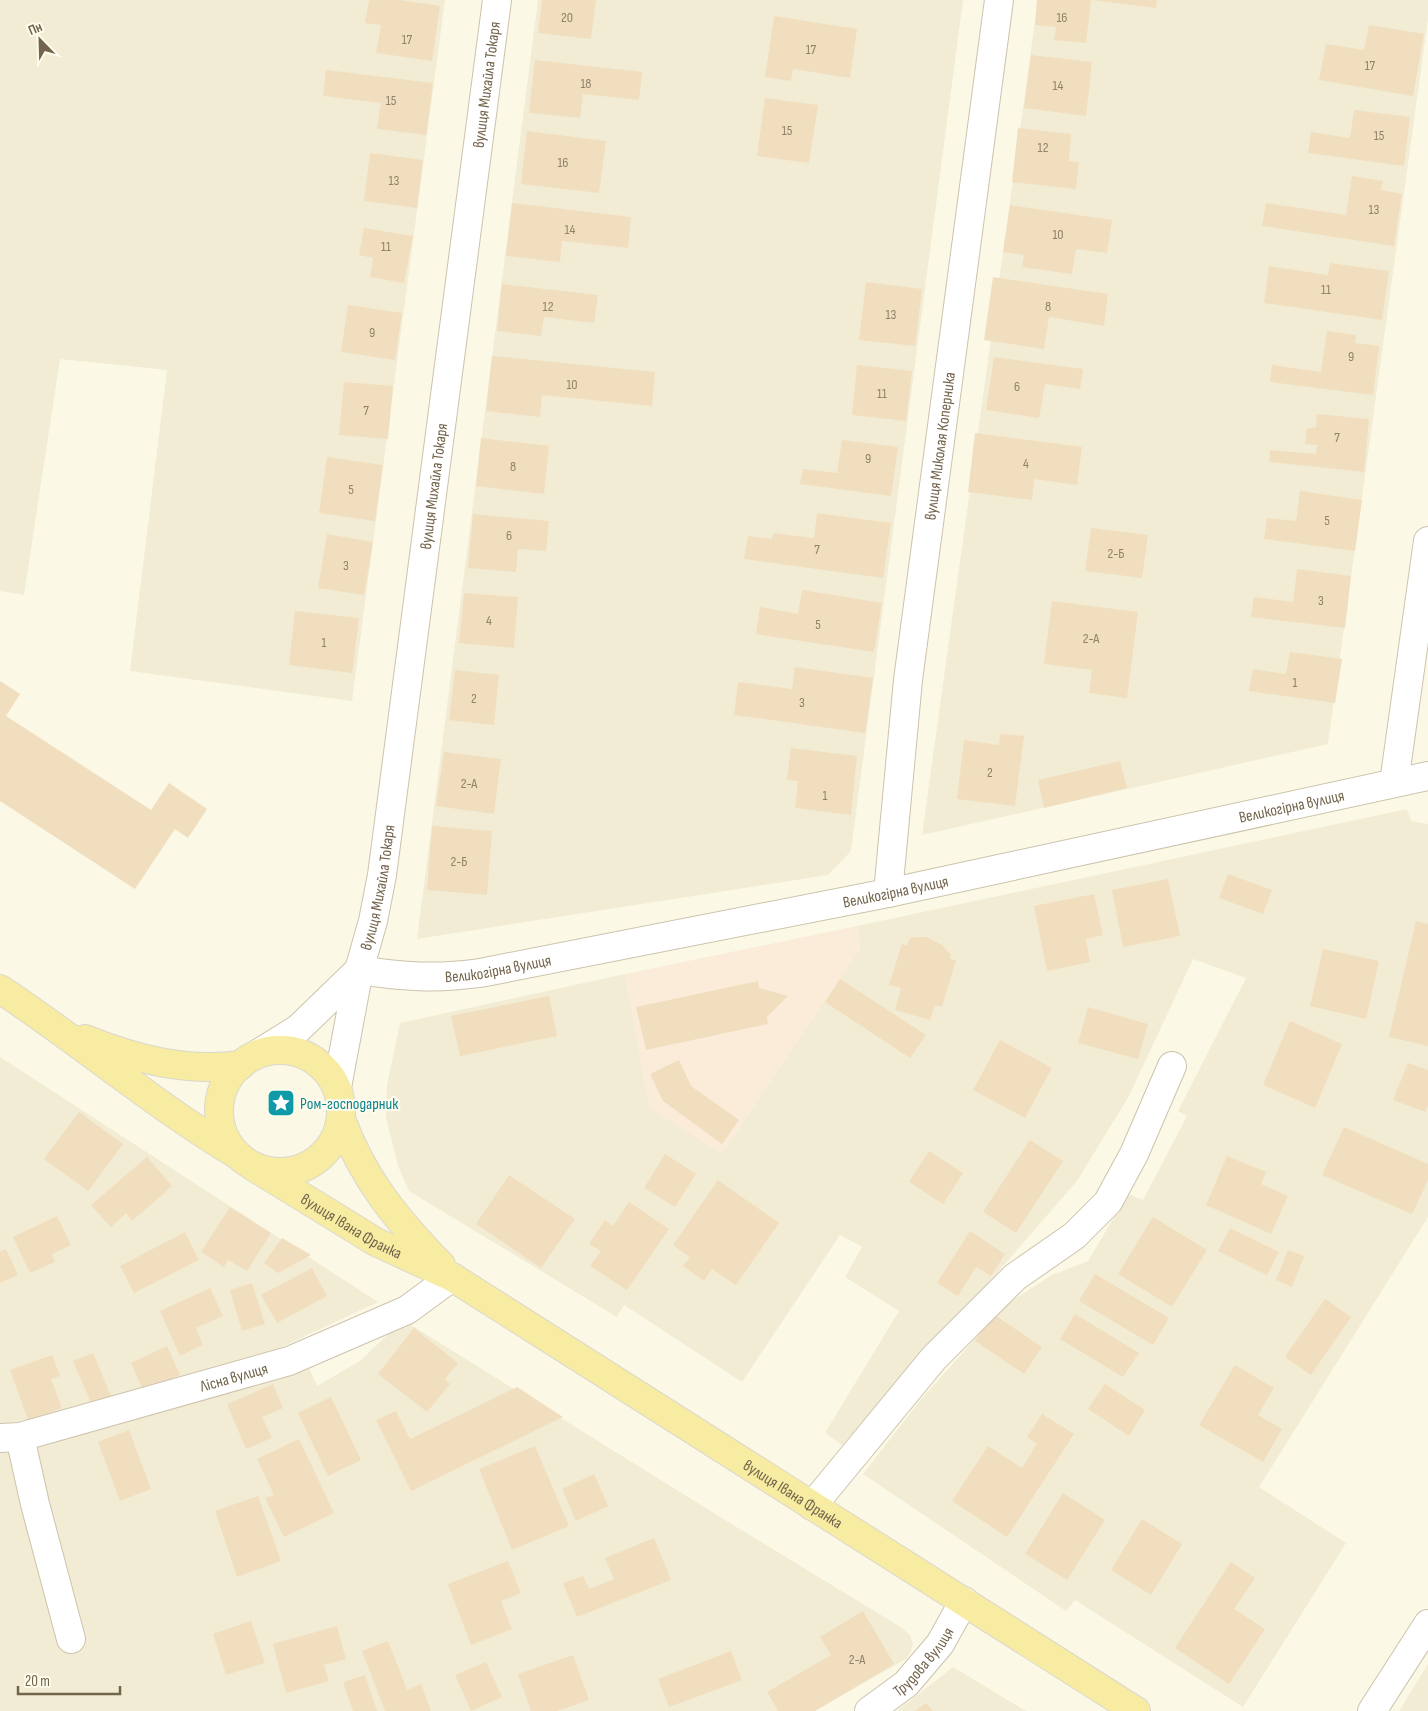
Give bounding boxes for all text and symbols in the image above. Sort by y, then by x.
house number: 20 [561,9,573,26]
house number: 16 [1056,9,1068,26]
north arrow [15,15,65,65]
text: Пн [26,18,45,39]
street label: вулиця Михайла Токаря [470,21,505,149]
house number: 17 [402,31,413,48]
house number: 17 [806,41,817,58]
house number: 17 [1365,57,1376,74]
house number: 18 [580,75,592,92]
house number: 14 [1053,77,1064,94]
house number: 15 [386,92,397,109]
house number: 15 [782,122,793,139]
house number: 15 [1374,127,1385,144]
house number: 12 [1038,139,1049,156]
house number: 16 [557,154,569,171]
house number: 13 [389,172,400,189]
house number: 13 [1369,201,1380,218]
house number: 14 [565,221,576,238]
house number: 10 [1052,226,1064,243]
house number: 11 [381,238,391,255]
house number: 11 [1321,281,1331,298]
house number: 12 [543,298,554,315]
house number: 8 [1045,298,1051,315]
house number: 13 [886,306,897,323]
house number: 9 [369,324,375,341]
house number: 9 [1348,348,1354,365]
street label: вулиця Миколая Коперника [921,371,960,522]
house number: 10 [566,376,578,393]
house number: 6 [1014,378,1020,395]
house number: 11 [877,385,887,402]
house number: 7 [363,402,369,419]
street label: вулиця Михайла Токаря [417,422,452,551]
house number: 7 [1334,429,1340,446]
house number: 9 [865,450,871,467]
house number: 4 [1023,455,1029,472]
house number: 8 [510,458,516,475]
house number: 5 [348,481,354,498]
house number: 5 [1324,512,1330,529]
house number: 6 [506,527,512,544]
house number: 7 [814,541,820,558]
house number: 2-Б [1107,545,1125,562]
house number: 3 [343,557,349,574]
house number: 3 [1318,592,1324,609]
house number: 4 [486,612,492,629]
house number: 5 [815,616,821,633]
house number: 2-А [1083,630,1100,647]
house number: 1 [322,634,327,651]
house number: 1 [1293,674,1298,691]
house number: 2 [471,690,477,707]
house number: 3 [799,694,805,711]
house number: 2 [987,764,993,781]
house number: 2-А [461,775,478,792]
street label: Великогірна вулиця [1237,786,1346,828]
house number: 1 [823,787,828,804]
street label: вулиця Михайла Токаря [357,824,400,953]
house number: 2-Б [450,853,468,870]
street label: Великогірна вулиця [841,872,950,913]
street label: Великогірна вулиця [445,951,553,987]
place icon: Ром-господарник [266,1088,296,1118]
place label: Ром-господарник [300,1095,399,1114]
street label: вулиця Івана Франка [297,1190,405,1264]
street label: Лісна вулиця [197,1359,270,1397]
street label: вулиця Івана Франка [739,1456,846,1533]
street label: Трудова вулиця [890,1624,958,1701]
house number: 2-А [849,1651,866,1668]
scale bar [18,1664,120,1696]
text: 20 m [25,1672,50,1691]

